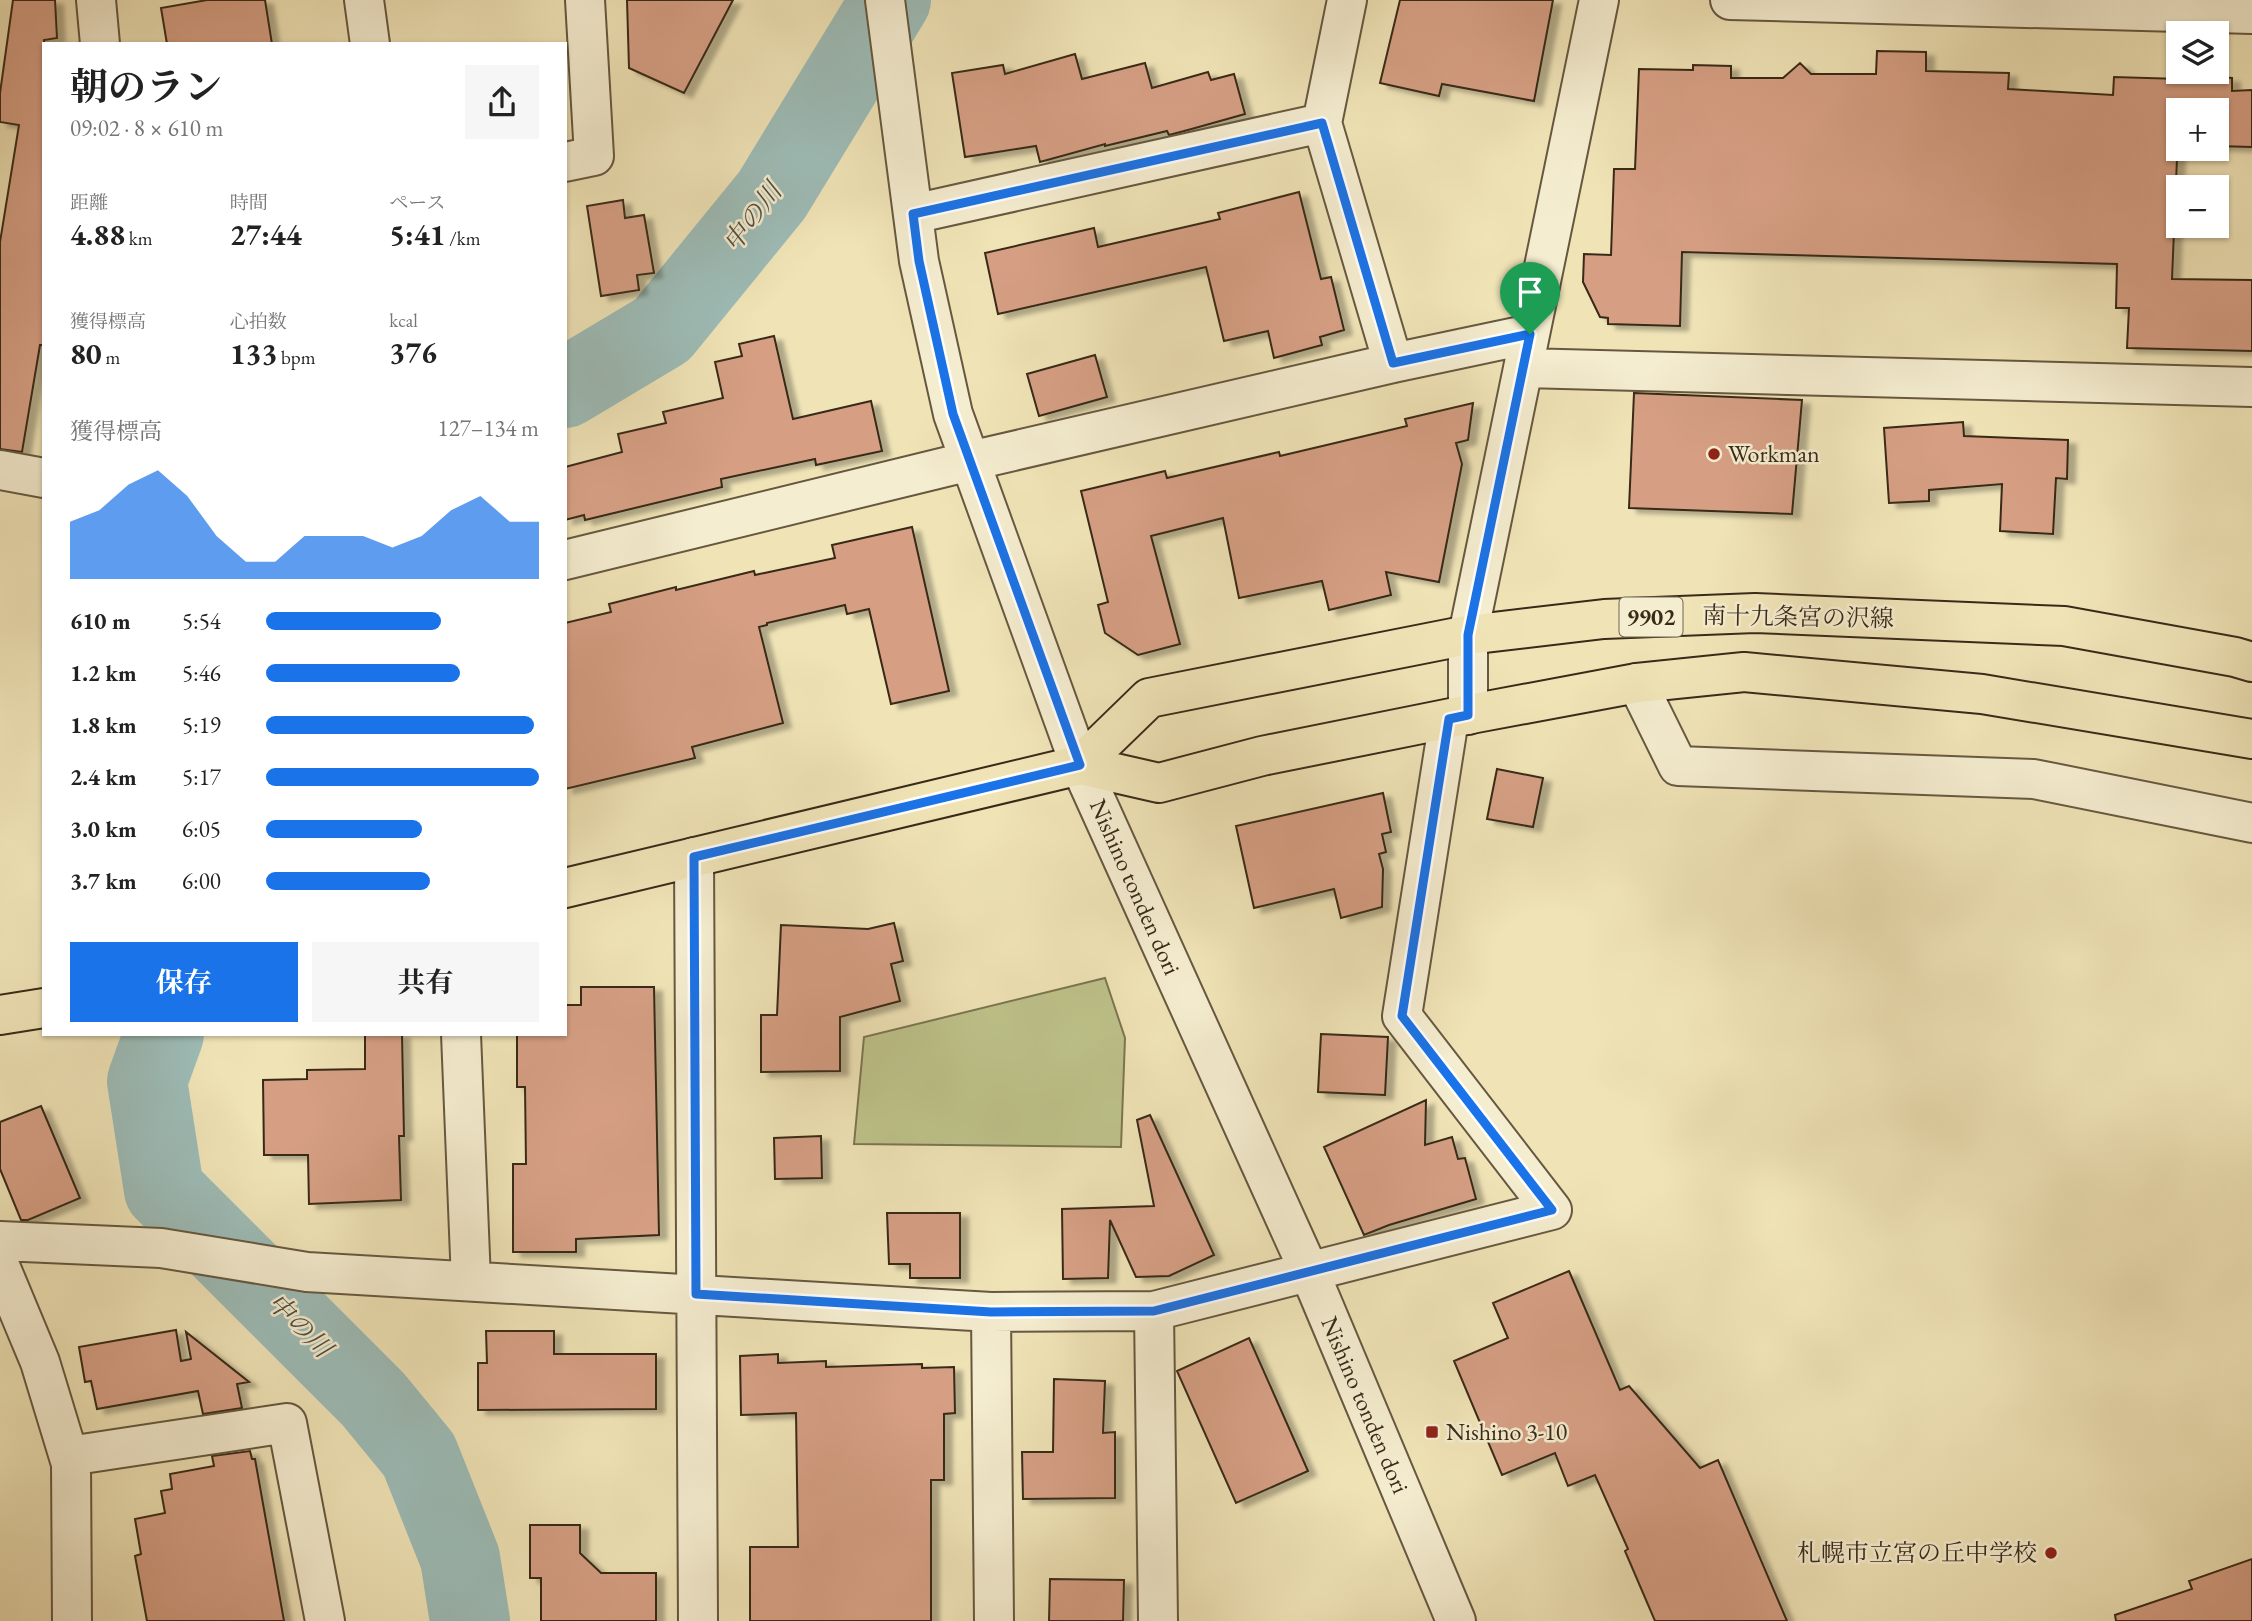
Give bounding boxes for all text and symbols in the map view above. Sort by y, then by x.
map controls [2166,21,2229,238]
button: layers [2166,21,2229,84]
text: 朝のラン [70,62,222,111]
button: share [465,65,539,139]
button: + [2166,98,2229,161]
text: 09:02 · 8 × 610 m [70,113,223,143]
water label: 中の川 [715,173,791,258]
button: − [2166,175,2229,238]
text: 距離 [70,190,108,215]
text: 時間 [230,190,268,215]
text: ペース [389,190,445,215]
text: 4.88 [70,215,125,254]
text: 27:44 [230,215,302,254]
text: 5:41 [389,215,445,254]
text: km [125,226,153,251]
text: /km [445,226,480,251]
pin [1500,262,1560,334]
icon: arrive [1511,273,1549,311]
text: kcal [389,308,418,333]
text: 獲得標高 [70,309,146,334]
text: 心拍数 [230,309,287,334]
text: 376 [389,333,437,372]
text: 80 [70,334,102,373]
text: 133 [230,334,277,373]
text: m [102,345,120,370]
text: bpm [277,345,316,370]
text: 127–134 m [438,413,539,443]
text: 獲得標高 [70,416,162,446]
place label: Workman [1728,438,1820,469]
marker: Workman [1706,446,1722,462]
road number: 9902 [1620,597,1682,636]
street label: 南十九条宮の沢線 [1702,599,1894,634]
text: 610 m [70,606,131,636]
text: 5:54 [182,606,221,636]
text: 1.2 km [70,658,137,688]
text: 5:46 [182,658,221,688]
text: 1.8 km [70,710,137,740]
text: 5:19 [182,710,221,740]
text: 2.4 km [70,762,137,792]
text: 5:17 [182,762,221,792]
street label: Nishino tonden dori [1083,794,1188,980]
text: 3.0 km [70,814,137,844]
text: 6:05 [182,814,221,844]
text: 3.7 km [70,866,137,896]
text: 6:00 [182,866,221,896]
button: 保存 [70,942,298,1022]
button: 共有 [312,942,539,1022]
water label: 中の川 [260,1285,342,1367]
street label: Nishino tonden dori [1314,1312,1417,1498]
place label: Nishino 3-10 [1446,1416,1567,1447]
marker: Nishino 3-10 [1424,1424,1440,1440]
place label: 札幌市立宮の丘中学校 [1797,1537,2037,1568]
marker: 札幌市立宮の丘中学校 [2043,1545,2059,1561]

